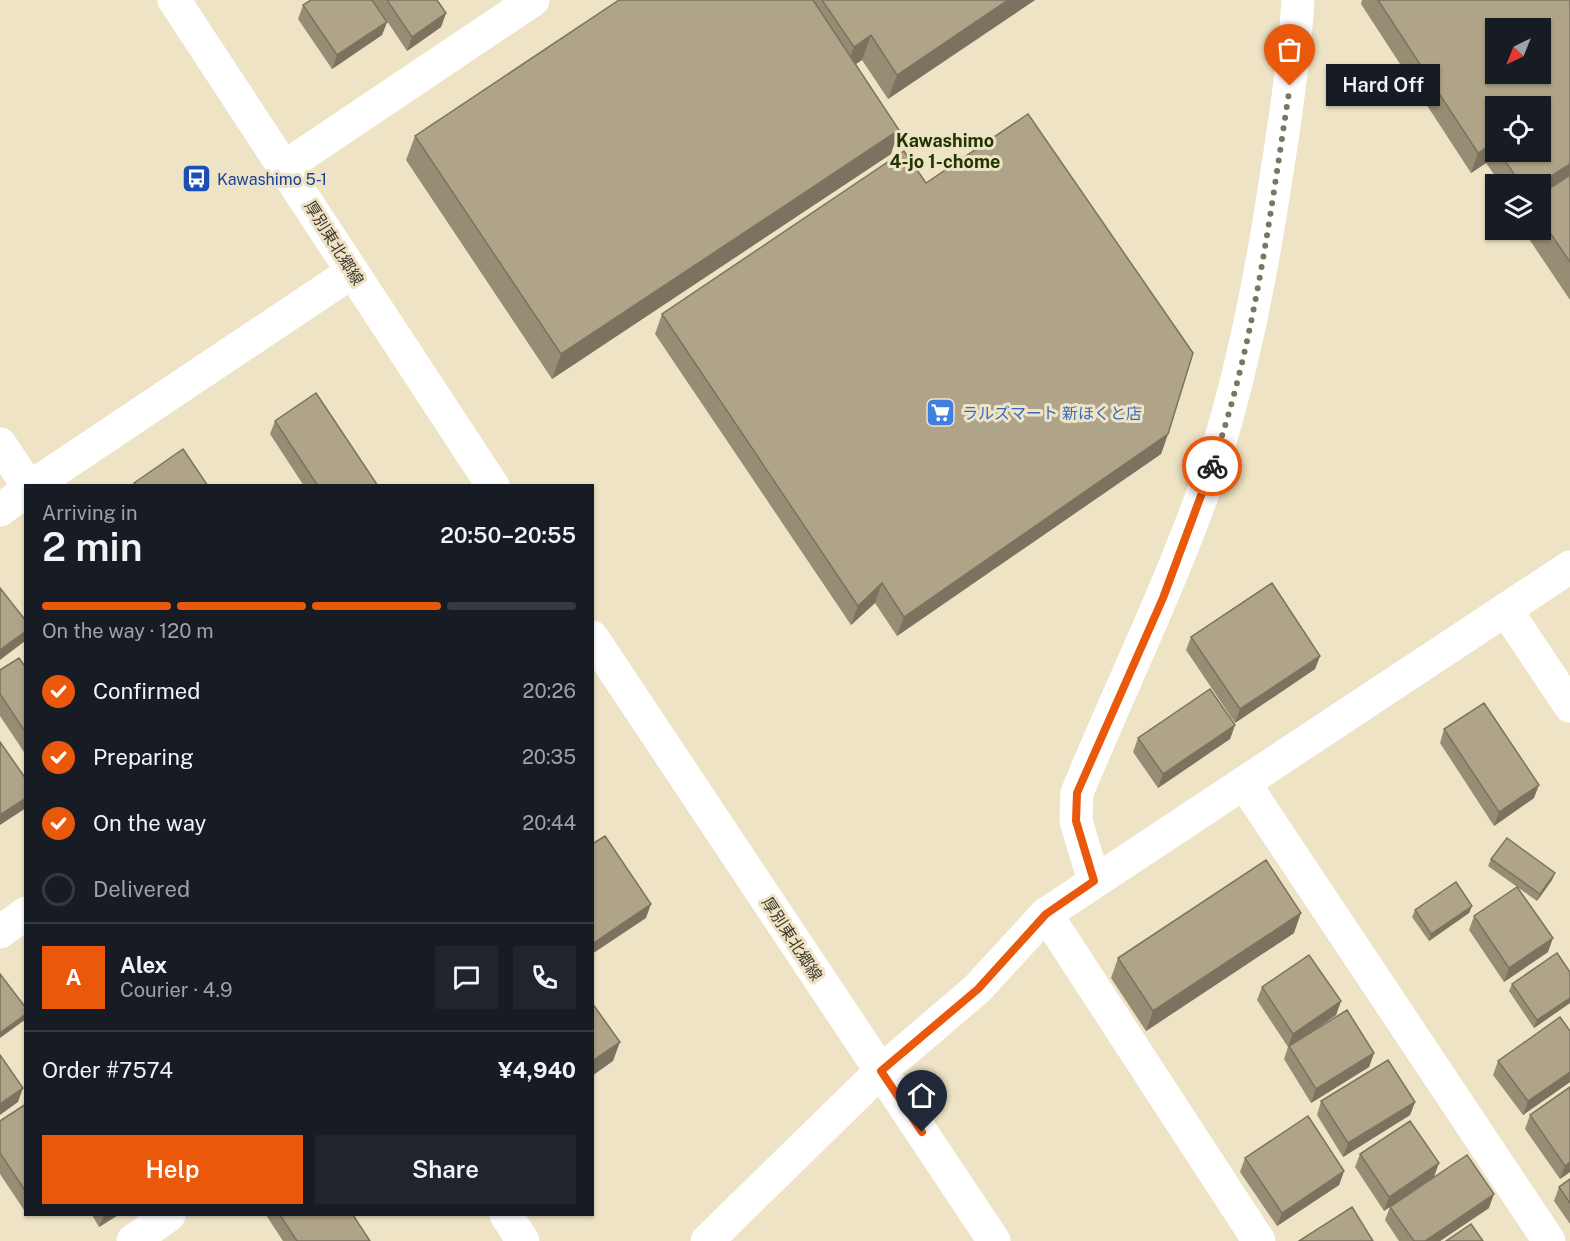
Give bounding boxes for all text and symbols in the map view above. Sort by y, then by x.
north arrow [1485,18,1551,84]
map controls [1485,18,1551,240]
pin [1264,24,1315,86]
icon: bag [1273,33,1306,66]
callout: Hard Off [1326,65,1440,107]
text: Hard Off [1342,73,1424,97]
button: locate [1485,96,1551,162]
district label: Kawashimo 4-jo 1-chome [890,130,1000,172]
bus stop icon: Kawashimo 5-1 [180,163,212,195]
place label: Kawashimo 5-1 [217,170,327,189]
button: layers [1485,174,1551,240]
street label: 厚別東北郷線 [301,197,367,289]
supermarket icon: ラルズマート 新ほくと店 [925,397,957,429]
place label: ラルズマート 新ほくと店 [962,404,1142,423]
courier [1182,436,1242,496]
icon: bike [1196,450,1229,483]
text: Arriving in [42,501,137,525]
text: 20:50–20:55 [440,522,576,548]
text: 2 min [42,524,143,570]
text: On the way · 120 m [42,619,214,643]
icon: check [42,675,75,708]
text: Confirmed [93,678,200,704]
text: 20:26 [523,679,576,703]
icon: check [42,741,75,774]
text: Preparing [93,744,194,770]
text: 20:35 [522,745,576,769]
icon: check [42,807,75,840]
text: On the way [93,810,206,836]
text: 20:44 [522,811,576,835]
text: Delivered [93,876,190,902]
street label: 厚別東北郷線 [758,894,826,984]
button: chat [435,946,498,1009]
button: phone [513,946,576,1009]
text: Alex [120,952,167,978]
text: A [66,964,81,990]
text: Courier · 4.9 [120,978,232,1002]
text: Order #7574 [42,1057,173,1083]
text: ¥4,940 [498,1057,576,1083]
pin [896,1070,947,1132]
icon: home [905,1079,938,1112]
button: Help [42,1135,303,1204]
button: Share [315,1135,576,1204]

